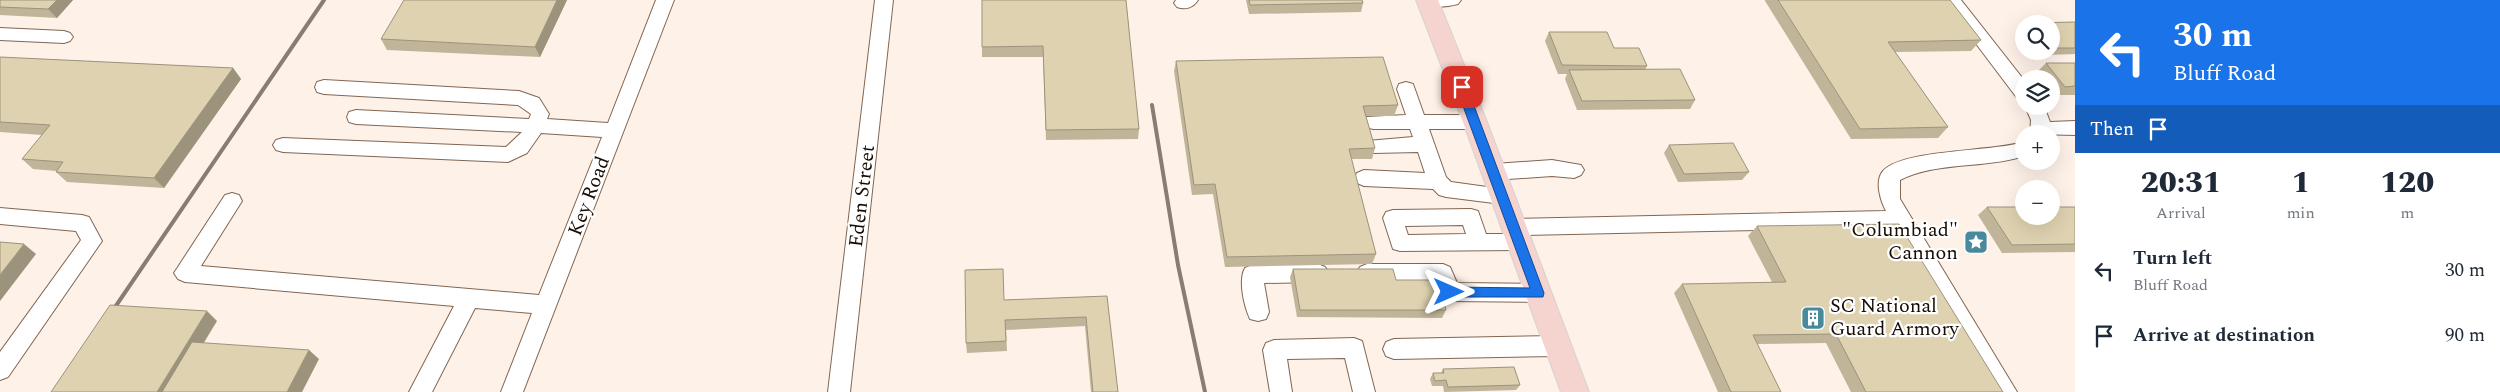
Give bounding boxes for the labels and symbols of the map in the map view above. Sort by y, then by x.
pin [1441,66,1483,108]
street label: Eden Street [841,143,883,249]
street label: Key Road [560,152,618,240]
place label: "Columbiad" Cannon [1842,215,1958,268]
place icon: "Columbiad" Cannon [1963,229,1989,255]
position arrow [1422,265,1474,317]
place label: SC National Guard Armory [1830,291,1960,344]
building icon: SC National Guard Armory [1800,305,1826,331]

